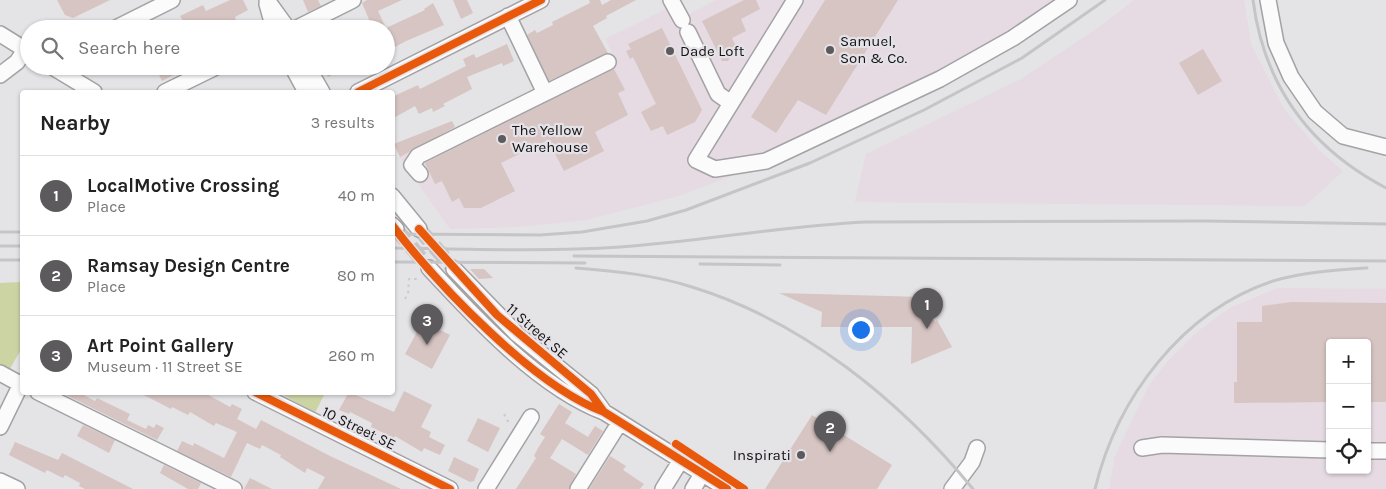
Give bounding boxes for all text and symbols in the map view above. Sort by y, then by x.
search box [20,20,395,75]
place label: Samuel, Son & Co. [840,32,908,67]
icon: search [38,34,66,62]
text: Search here [78,37,180,59]
place label: Dade Loft [680,42,745,60]
marker: Samuel, Son & Co. [824,44,836,56]
marker: Dade Loft [664,45,676,57]
text: Nearby [40,111,110,135]
text: 3 results [311,113,375,132]
place label: The Yellow Warehouse [512,121,588,156]
marker: The Yellow Warehouse [496,133,508,145]
text: LocalMotive Crossing [87,175,279,197]
text: 1 [53,186,59,205]
text: 40 m [338,186,375,205]
text: Place [87,197,126,216]
text: Ramsay Design Centre [87,255,290,277]
text: 2 [51,266,61,285]
text: 80 m [337,266,375,285]
text: Place [87,277,126,296]
pin: 1 [911,288,943,329]
street label: 11 Street SE [503,299,571,363]
pin: 3 [411,304,443,345]
your location [848,317,874,343]
text: Art Point Gallery [87,335,233,357]
map controls [1326,339,1371,474]
button: + [1326,339,1371,384]
text: 3 [51,346,61,365]
text: 260 m [328,346,375,365]
text: Museum · 11 Street SE [87,357,243,376]
button: − [1326,384,1371,429]
street label: 10 Street SE [319,402,399,454]
pin: 2 [814,411,846,452]
button: locate [1326,429,1371,474]
place label: Inspirati [733,446,791,464]
marker: Inspirati [795,449,807,461]

